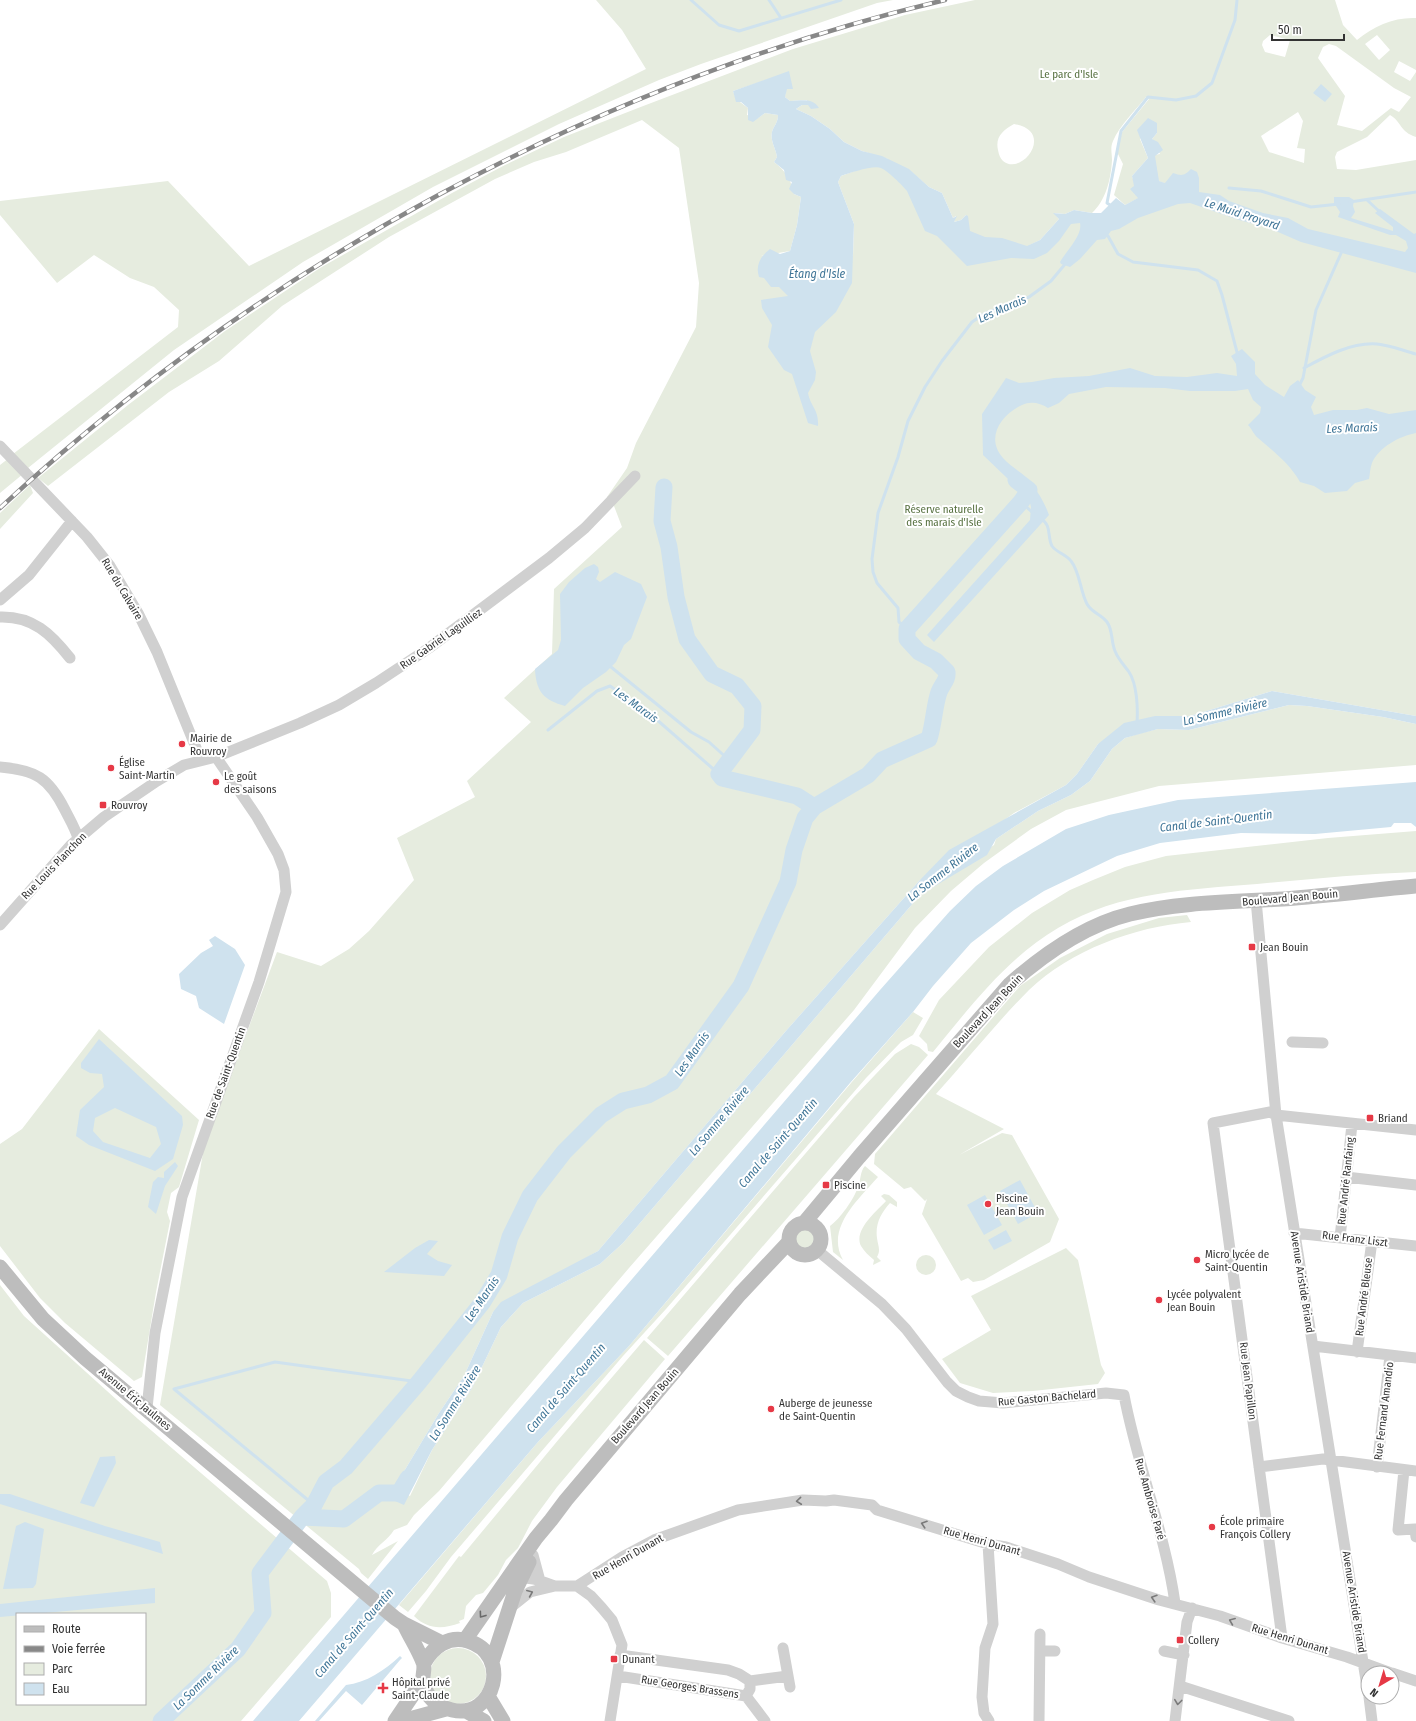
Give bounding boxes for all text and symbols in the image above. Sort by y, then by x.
scale bar [1272,16,1344,42]
text: 50 m [1278,23,1302,37]
park label: Le parc d'Isle [1040,68,1098,81]
water label: Le Muid Proyard [1203,195,1282,233]
water label: Étang d'Isle [789,266,846,281]
water label: Les Marais [976,292,1028,326]
water label: Les Marais [1326,420,1378,436]
park label: Réserve naturelle des marais d'Isle [905,503,983,529]
street label: Rue du Calvaire [99,556,145,622]
street label: Rue Gabriel Laguilliez [398,606,485,672]
water label: Les Marais [611,684,661,726]
water label: La Somme Rivière [1182,695,1269,728]
place label: Mairie de Rouvroy [190,732,232,758]
marker: Mairie de Rouvroy [177,739,187,749]
place label: Église Saint-Martin [119,755,175,782]
marker: Église Saint-Martin [106,763,116,773]
place label: Le goût des saisons [224,770,277,796]
marker: Le goût des saisons [211,777,221,787]
place label: Rouvroy [111,799,148,812]
marker: Rouvroy [98,800,108,810]
water label: Canal de Saint-Quentin [1159,807,1273,835]
street label: Rue Louis Planchon [19,830,89,902]
water label: La Somme Rivière [905,840,981,904]
street label: Boulevard Jean Bouin [1242,887,1338,909]
place label: Jean Bouin [1260,941,1308,954]
marker: Jean Bouin [1247,942,1257,952]
street label: Boulevard Jean Bouin [950,971,1026,1051]
street label: Rue de Saint-Quentin [203,1025,249,1121]
water label: Les Marais [672,1029,712,1079]
water label: La Somme Rivière [686,1083,752,1158]
water label: Canal de Saint-Quentin [736,1096,820,1190]
place label: Briand [1378,1112,1408,1125]
marker: Briand [1365,1113,1375,1123]
street label: Rue André Ranfaing [1335,1136,1357,1226]
place label: Piscine [834,1179,866,1192]
marker: Piscine [821,1180,831,1190]
place label: Piscine Jean Bouin [996,1192,1044,1218]
marker: Piscine Jean Bouin [983,1199,993,1209]
street label: Rue Franz Liszt [1321,1229,1389,1250]
street label: Avenue Aristide Briand [1288,1230,1316,1334]
place label: Micro lycée de Saint-Quentin [1205,1248,1269,1274]
marker: Micro lycée de Saint-Quentin [1192,1255,1202,1265]
street label: Rue André Bleuse [1353,1257,1375,1337]
water label: Les Marais [462,1274,502,1324]
place label: Lycée polyvalent Jean Bouin [1167,1288,1241,1314]
marker: Lycée polyvalent Jean Bouin [1154,1295,1164,1305]
water label: Canal de Saint-Quentin [524,1341,608,1435]
street label: Rue Jean Papillon [1237,1341,1259,1421]
street label: Rue Fernand Amandio [1372,1361,1396,1461]
water label: La Somme Rivière [426,1363,484,1443]
street label: Avenue Éric Jaulmes [96,1364,175,1433]
street label: Boulevard Jean Bouin [609,1365,681,1447]
street label: Rue Gaston Bachelard [997,1387,1097,1409]
place label: Auberge de jeunesse de Saint-Quentin [779,1397,872,1423]
marker: Auberge de jeunesse de Saint-Quentin [766,1404,776,1414]
street label: Rue Ambroise Paré [1132,1457,1168,1541]
one-way arrow [796,1496,802,1505]
place label: École primaire François Collery [1220,1514,1291,1541]
one-way arrow [921,1520,928,1529]
marker: École primaire François Collery [1207,1522,1217,1532]
street label: Rue Henri Dunant [942,1524,1022,1558]
street label: Rue Henri Dunant [590,1531,666,1583]
street label: Avenue Aristide Briand [1340,1550,1368,1654]
water label: Canal de Saint-Quentin [312,1586,396,1680]
one-way arrow [526,1590,534,1598]
one-way arrow [1151,1594,1158,1603]
one-way arrow [479,1611,487,1618]
legend [16,1613,146,1705]
one-way arrow [1229,1618,1237,1626]
street label: Rue Henri Dunant [1250,1621,1330,1657]
text: Route [52,1622,81,1636]
place label: Collery [1188,1634,1219,1647]
marker: Collery [1175,1635,1185,1645]
text: Voie ferrée [52,1642,105,1656]
water label: La Somme Rivière [170,1643,242,1713]
place label: Dunant [622,1653,655,1666]
marker: Dunant [609,1654,619,1664]
text: Parc [52,1662,73,1676]
north arrow [1360,1665,1400,1705]
street label: Rue Georges Brassens [640,1673,740,1701]
place label: Hôpital privé Saint-Claude [392,1676,450,1702]
text: Eau [52,1682,70,1696]
marker: Hôpital privé Saint-Claude [377,1682,389,1694]
text: N [1368,1685,1381,1700]
one-way arrow [1174,1699,1183,1705]

